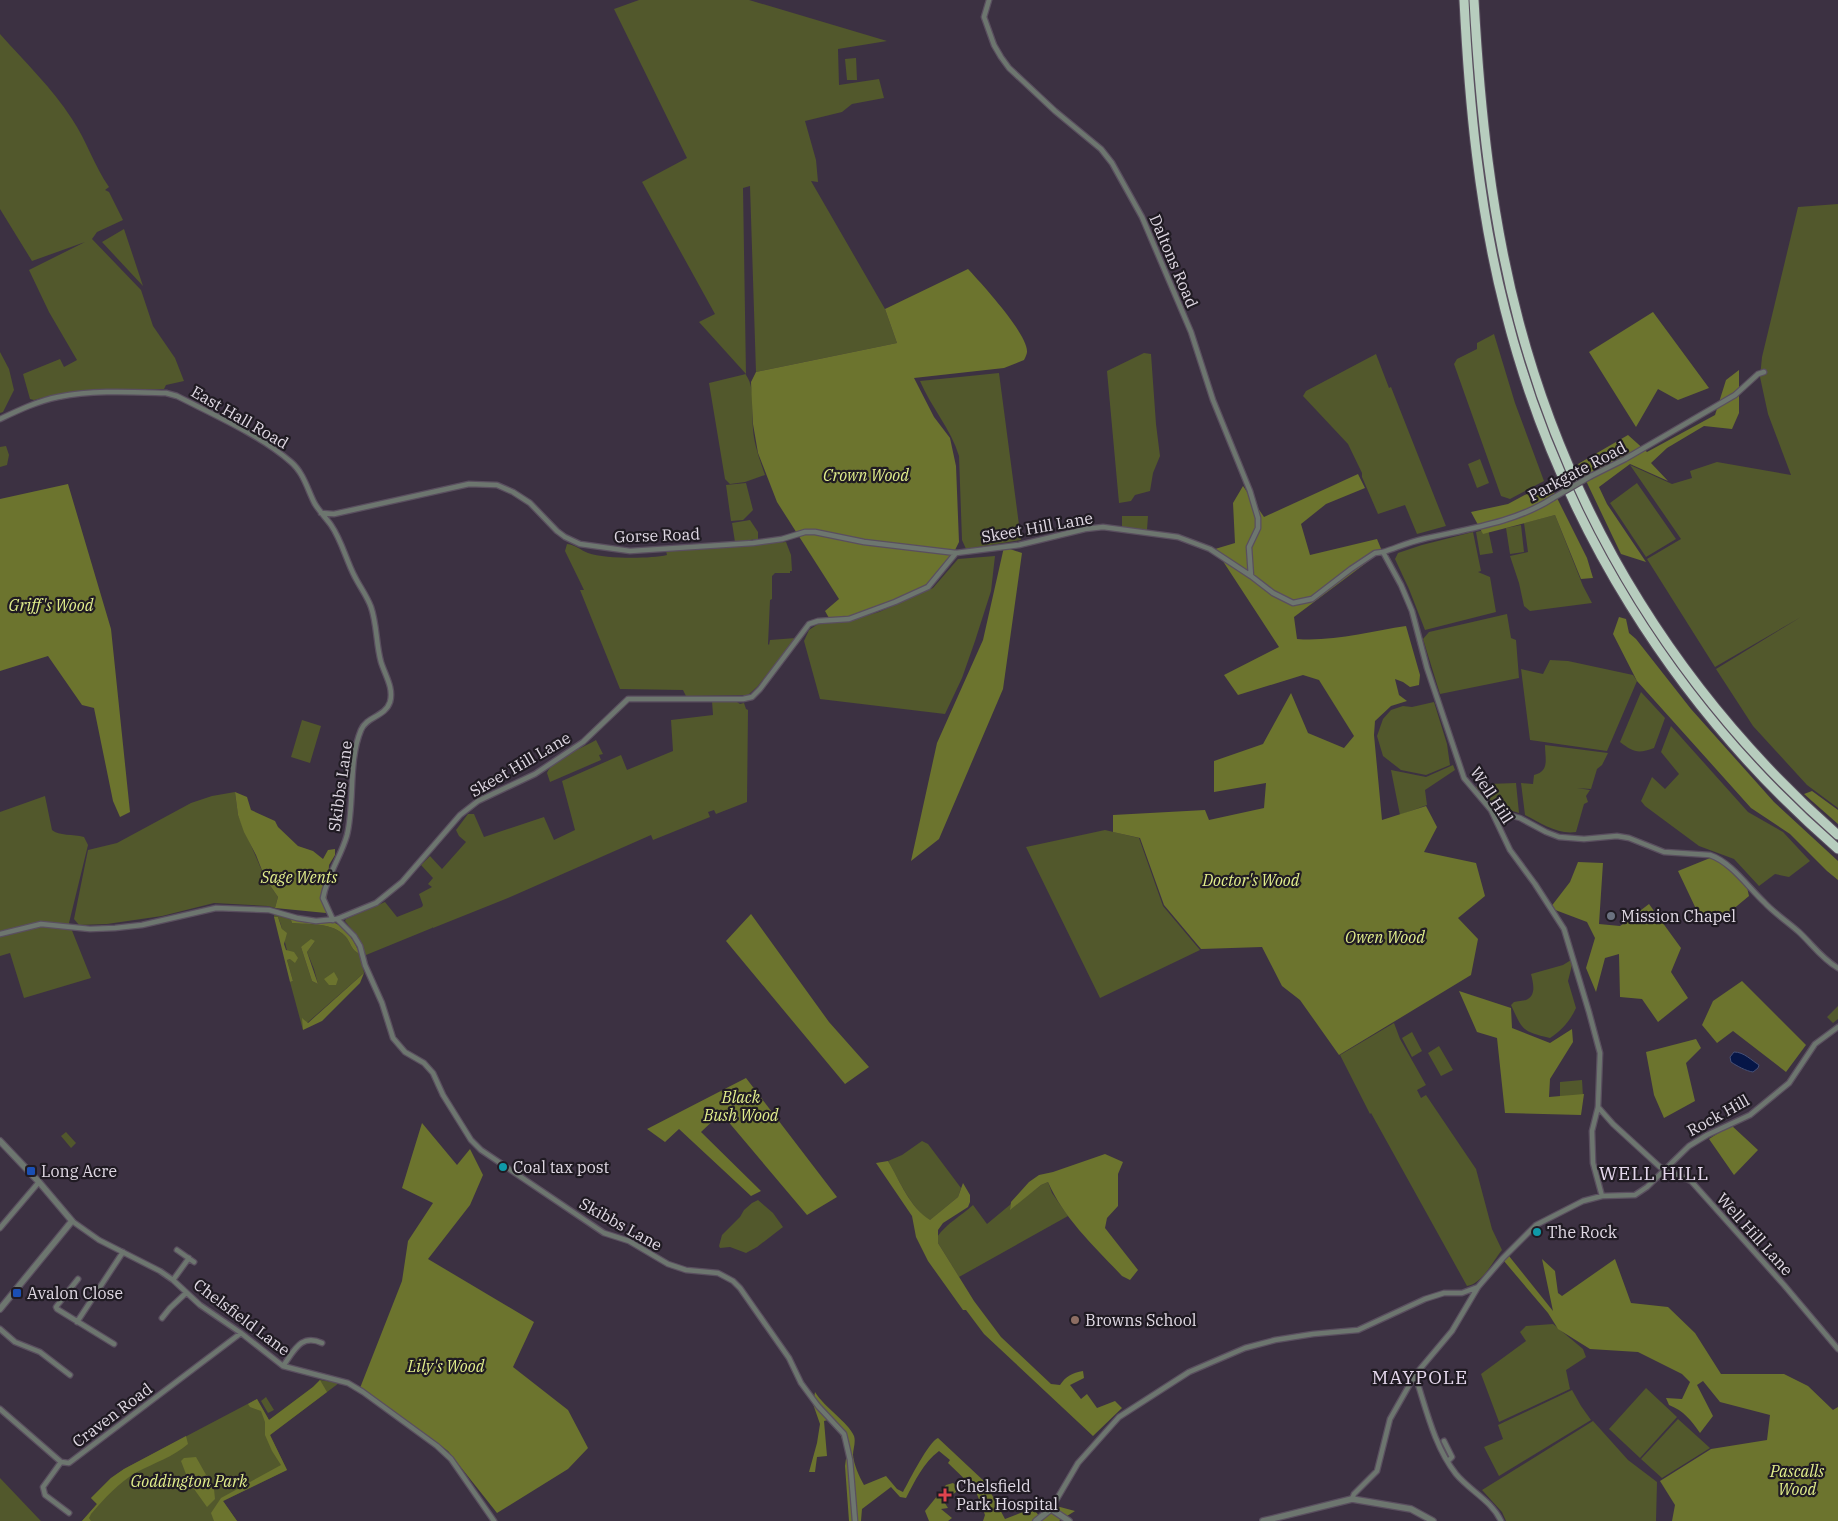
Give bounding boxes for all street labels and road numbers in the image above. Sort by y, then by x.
street label: Daltons Road [1145,211,1203,311]
street label: East Hall Road [188,381,292,453]
street label: Parkgate Road [1525,437,1630,505]
street label: Skeet Hill Lane [980,507,1094,547]
street label: Gorse Road [614,523,701,546]
street label: Skeet Hill Lane [466,727,574,801]
street label: Skibbs Lane [324,739,356,833]
street label: Well Hill [1466,763,1518,827]
street label: Rock Hill [1683,1090,1753,1140]
street label: Well Hill Lane [1713,1188,1797,1280]
street label: Skibbs Lane [576,1193,666,1255]
street label: Chelsfield Lane [190,1274,294,1360]
street label: Craven Road [68,1378,156,1452]

